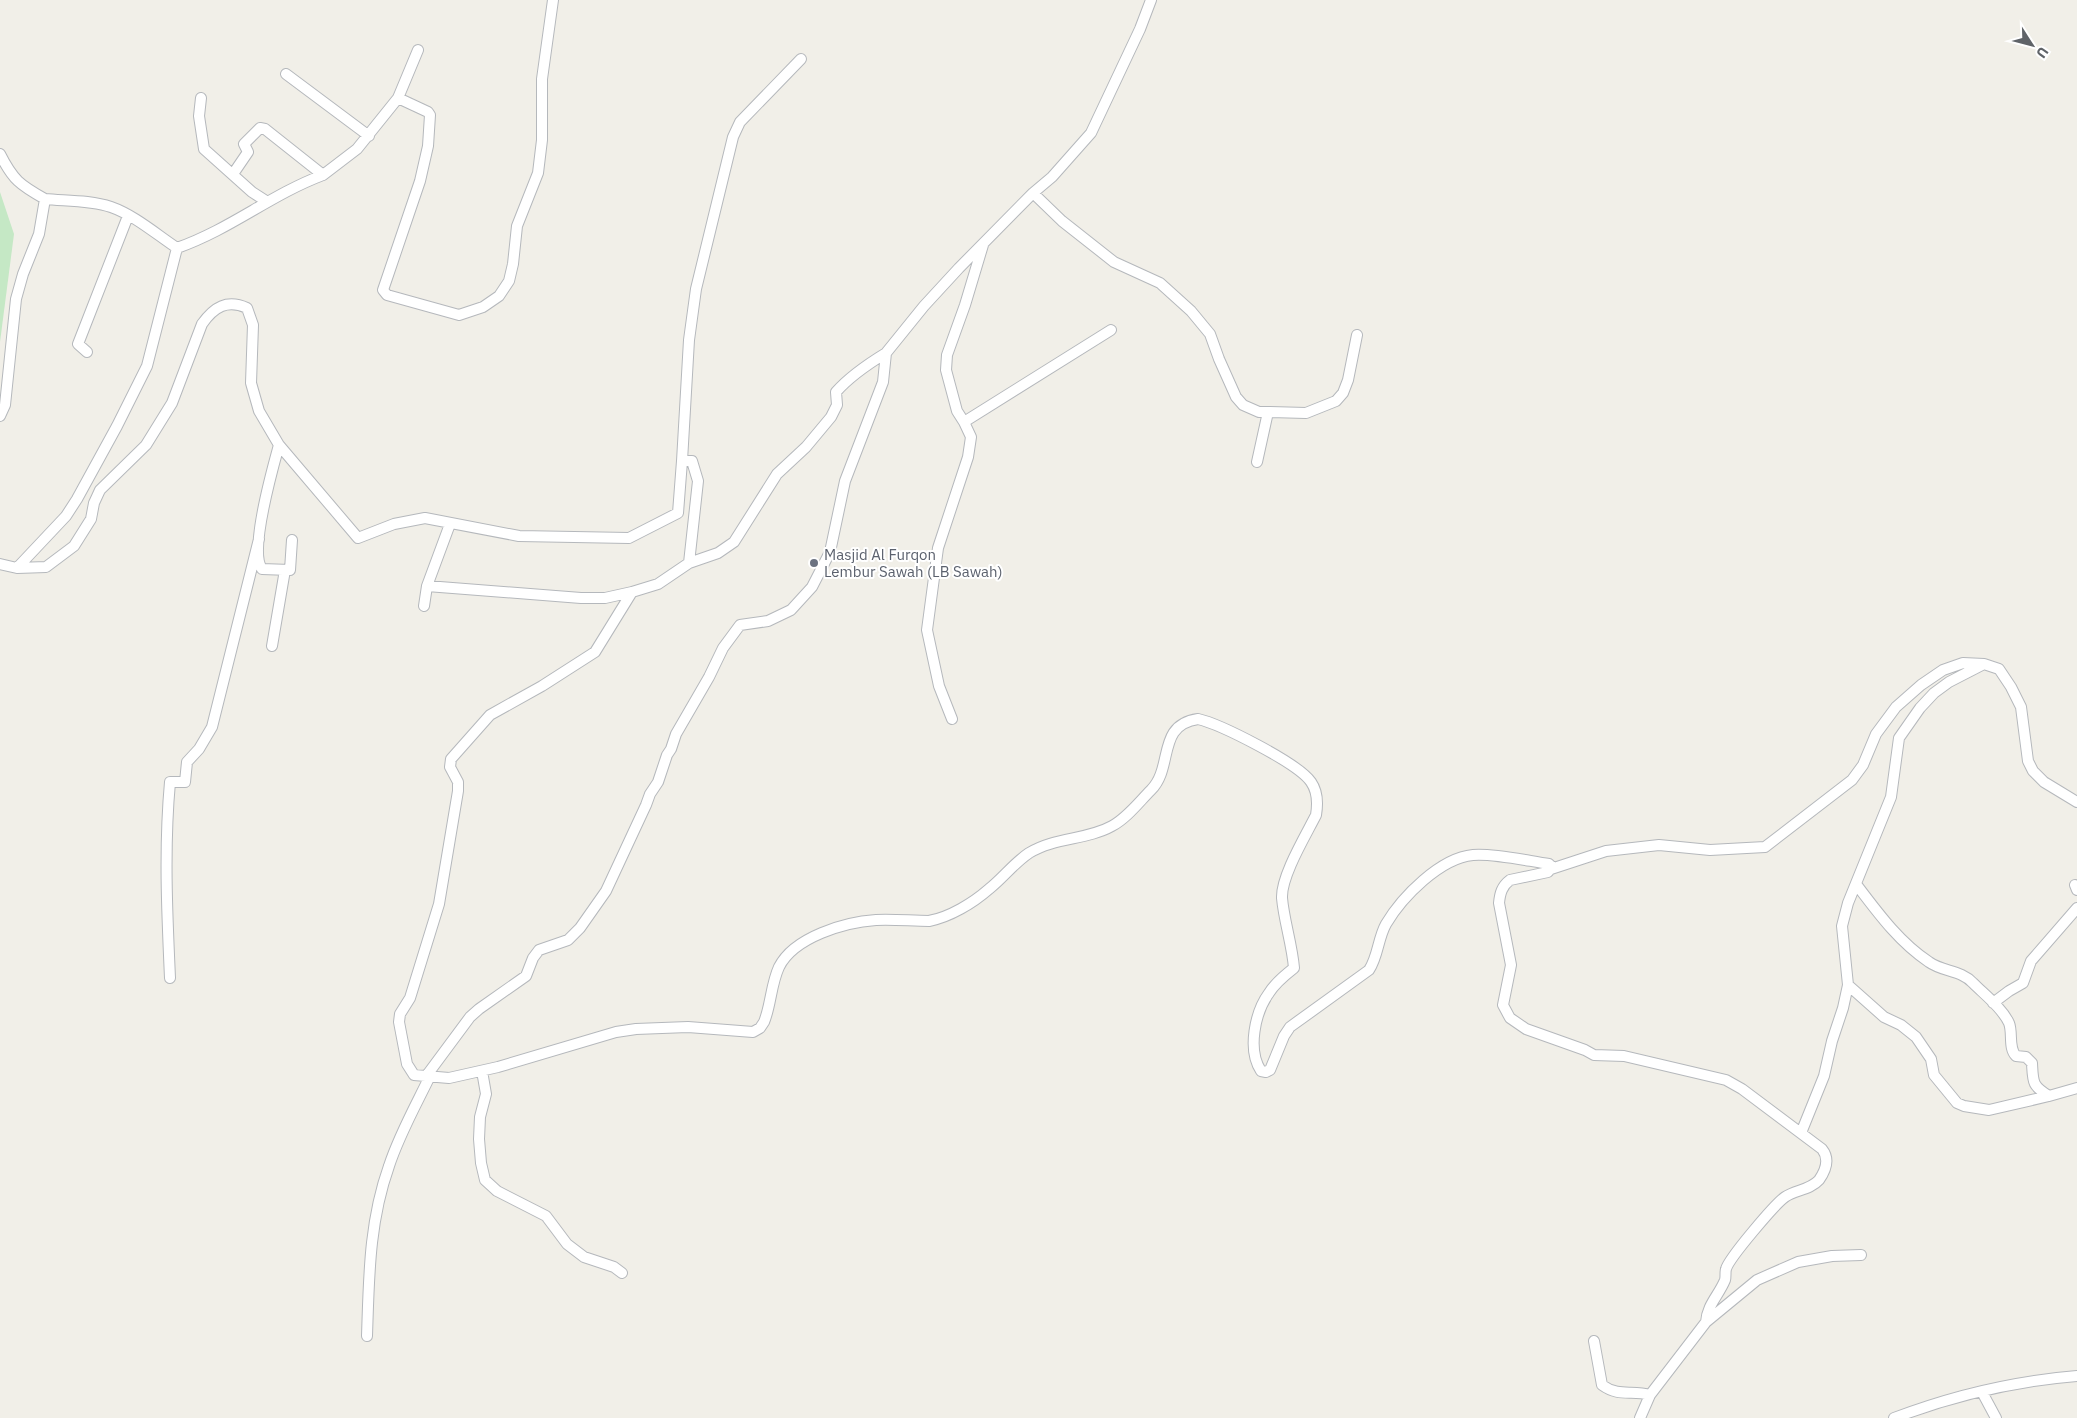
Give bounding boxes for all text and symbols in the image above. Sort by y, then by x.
north arrow [2007,20,2057,70]
text: U [2032,43,2053,62]
place label: Masjid Al Furqon Lembur Sawah (LB Sawah) [824,545,1003,581]
marker: Masjid Al Furqon Lembur Sawah (LB Sawah) [808,557,820,569]

